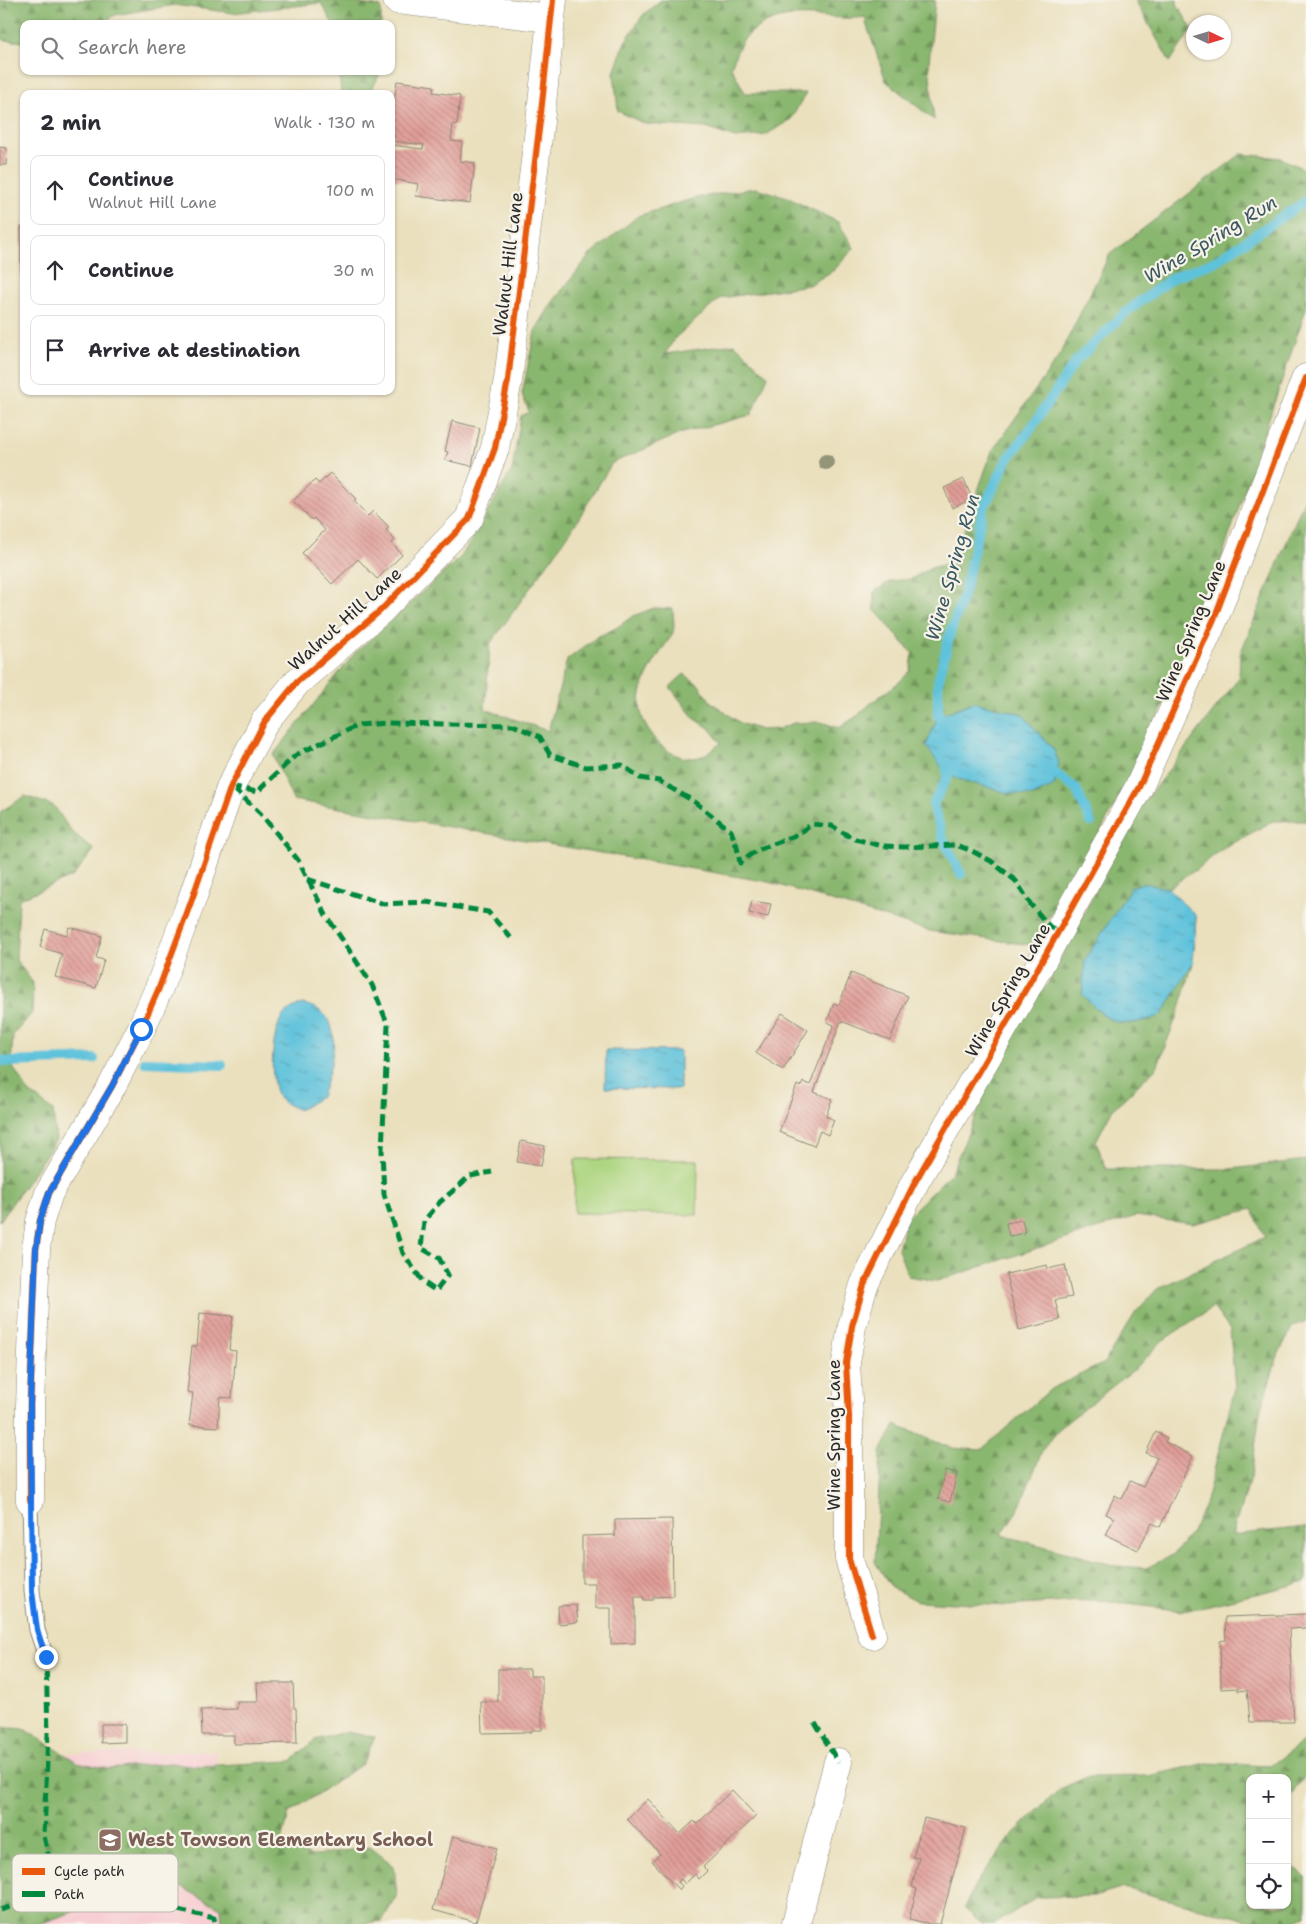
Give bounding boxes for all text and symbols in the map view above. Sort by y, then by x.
north arrow [1186,15,1231,60]
search box [20,20,395,75]
icon: search [38,34,66,62]
text: Search here [78,35,187,60]
text: 2 min [40,109,101,137]
text: Walk · 130 m [274,112,375,133]
text: Continue [88,167,174,192]
icon: ahead [41,176,69,204]
text: 100 m [326,180,374,201]
water label: Wine Spring Run [1139,190,1282,289]
street label: Walnut Hill Lane [487,191,529,337]
text: Walnut Hill Lane [88,192,217,213]
icon: ahead [41,256,69,284]
text: Continue [88,258,174,283]
text: 30 m [333,260,374,281]
icon: arrive [41,336,69,364]
text: Arrive at destination [88,338,300,363]
water label: Wine Spring Run [920,491,985,643]
street label: Wine Spring Lane [1150,557,1232,705]
street label: Walnut Hill Lane [283,562,407,676]
street label: Wine Spring Lane [960,918,1056,1062]
route start [130,1018,153,1041]
street label: Wine Spring Lane [822,1359,846,1511]
route end [35,1646,58,1669]
map controls [1246,1774,1291,1909]
button: + [1246,1774,1291,1819]
button: − [1246,1819,1291,1864]
school or university icon: West Towson Elementary School [97,1827,123,1853]
place label: West Towson Elementary School [128,1828,433,1852]
legend [12,1854,178,1912]
text: Cycle path [54,1862,125,1880]
button: locate [1246,1864,1291,1909]
text: Path [54,1885,85,1903]

